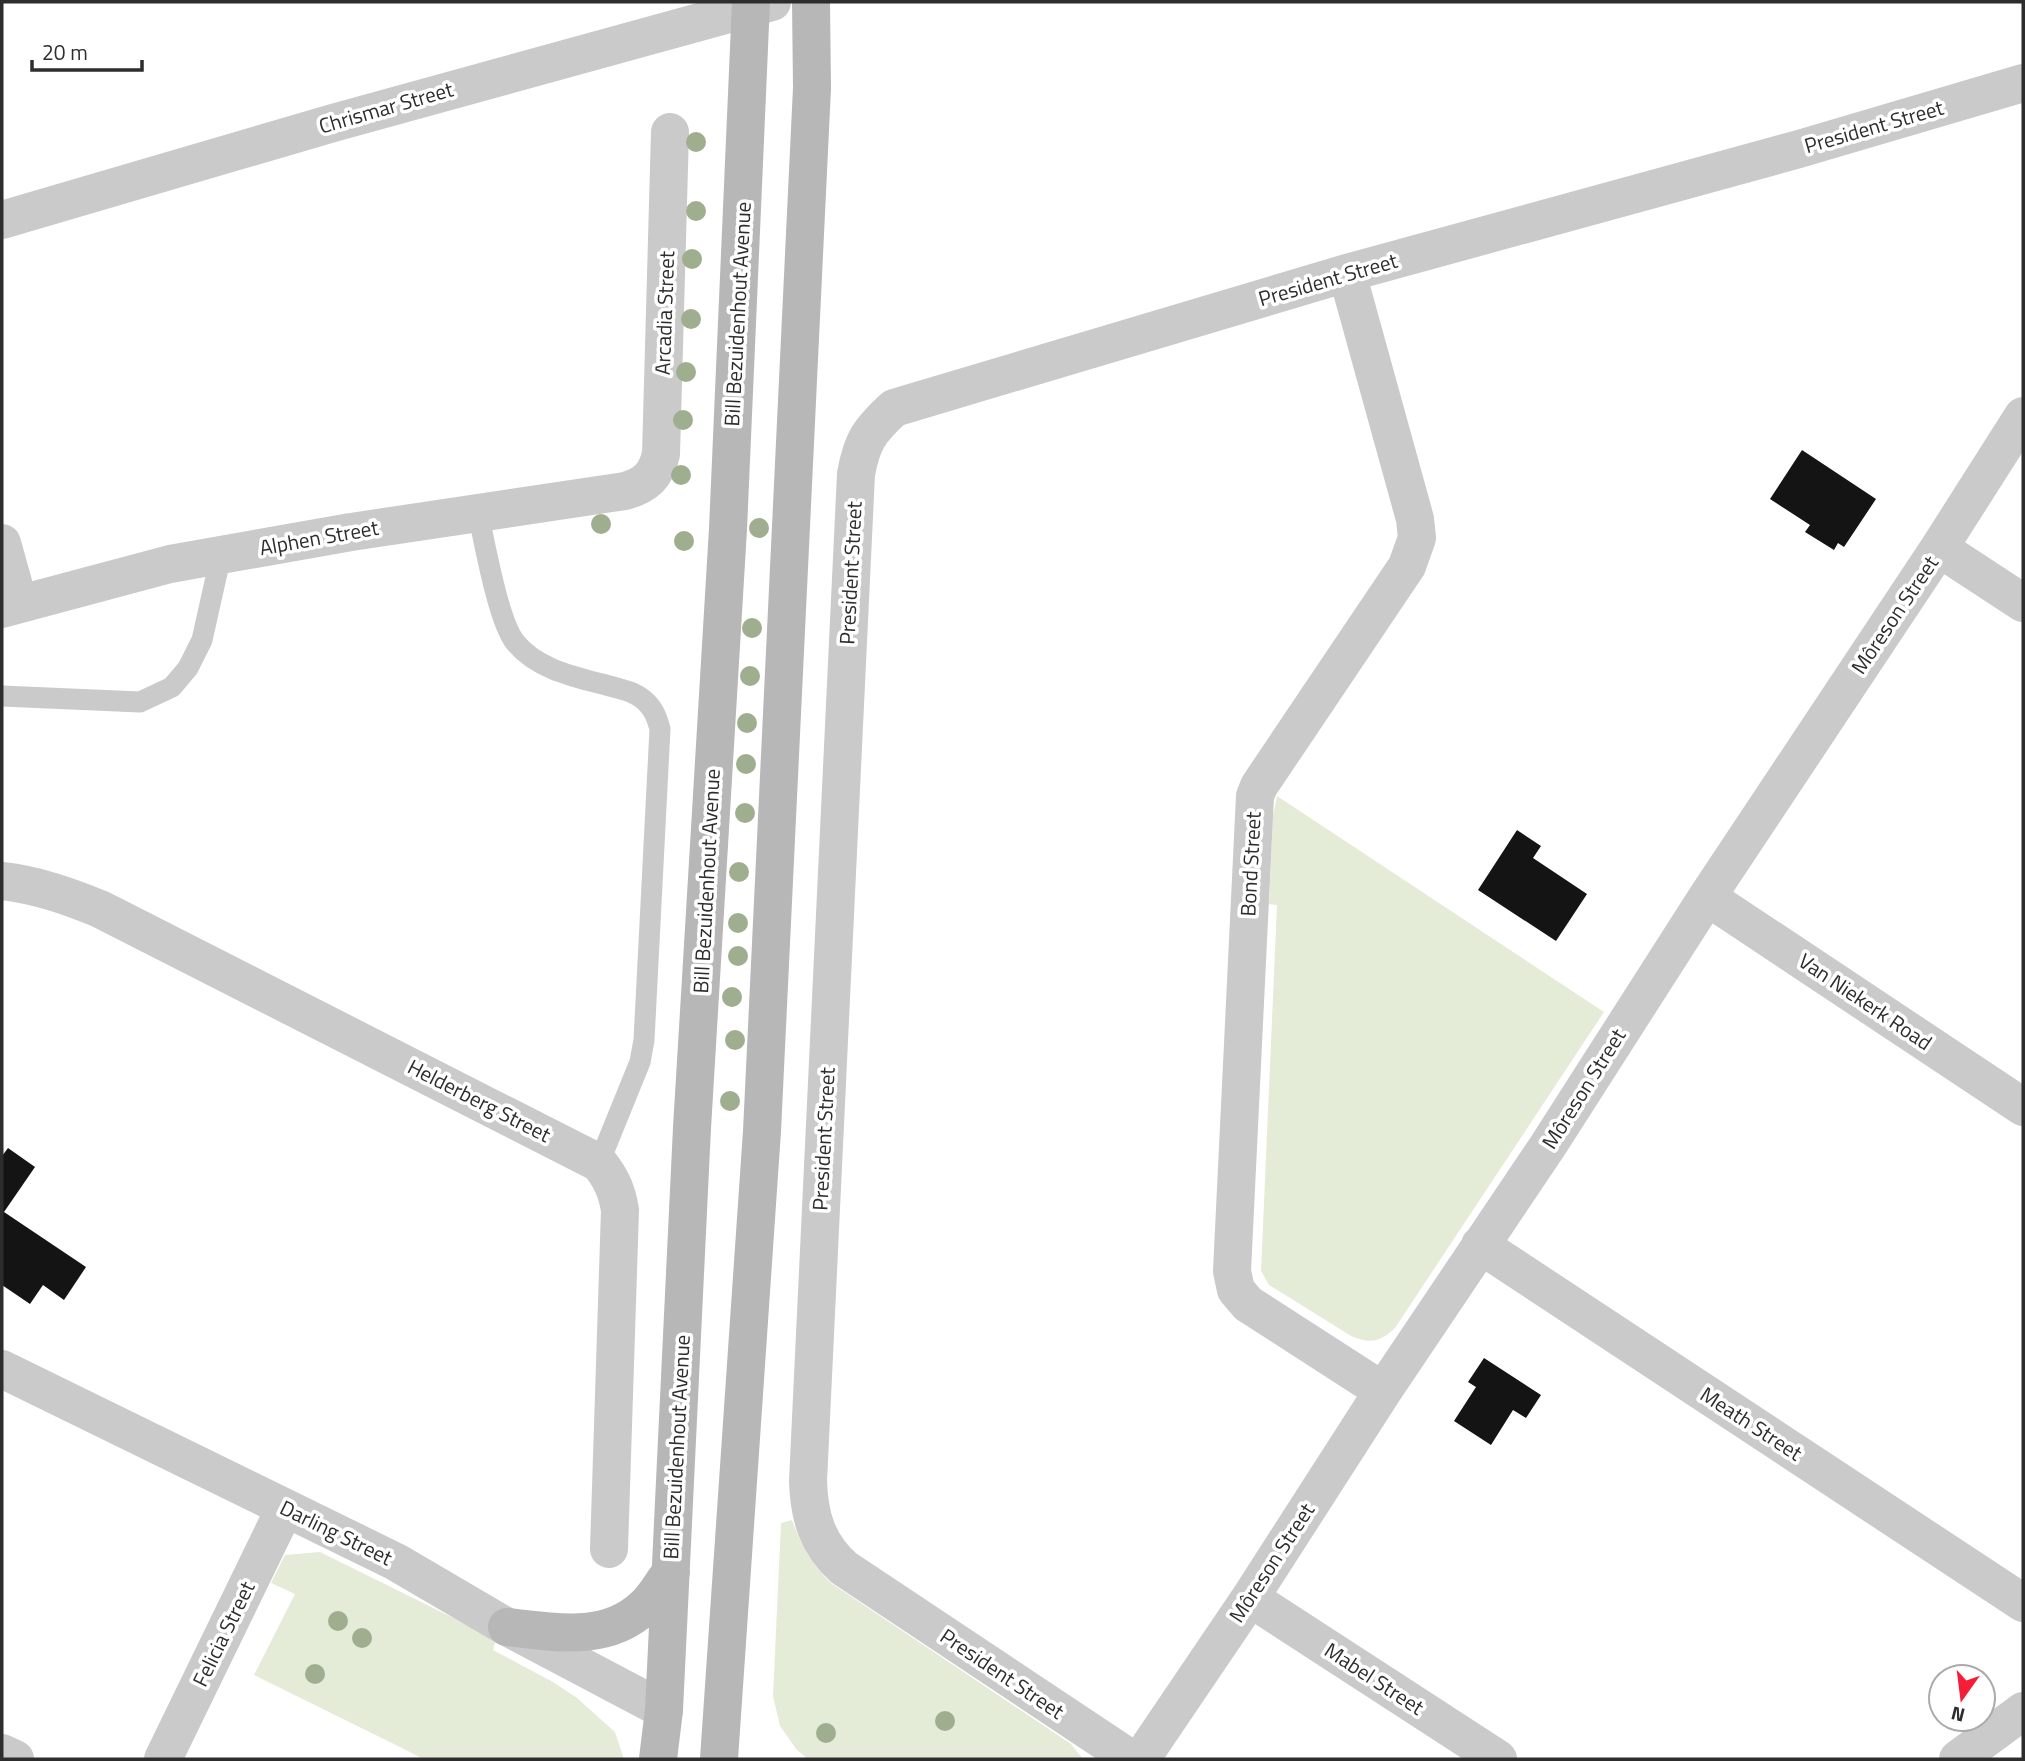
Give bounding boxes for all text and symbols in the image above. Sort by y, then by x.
scale bar [32,28,142,72]
text: 20 m [42,36,88,68]
street label: Chrismar Street [315,72,457,141]
street label: President Street [1800,91,1948,161]
street label: Bill Bezuidenhout Avenue [715,201,759,427]
street label: President Street [1254,244,1402,314]
street label: Arcadia Street [646,250,682,376]
street label: President Street [830,500,870,645]
street label: Alphen Street [257,511,381,563]
street label: Môreson Street [1843,548,1946,680]
street label: Bill Bezuidenhout Avenue [684,768,728,994]
street label: Bond Street [1231,810,1269,917]
street label: Van Niekerk Road [1792,944,1939,1058]
street label: Môreson Street [1533,1021,1633,1155]
street label: Helderberg Street [402,1050,557,1150]
street label: President Street [803,1066,843,1211]
street label: Bill Bezuidenhout Avenue [654,1334,698,1560]
street label: Meath Street [1694,1378,1809,1469]
street label: Darling Street [275,1491,399,1573]
street label: Môreson Street [1220,1496,1322,1629]
street label: Felicia Street [184,1575,263,1692]
street label: President Street [934,1620,1072,1727]
street label: Mabel Street [1318,1634,1431,1723]
north arrow [1927,1663,1997,1733]
text: N [1948,1699,1968,1731]

